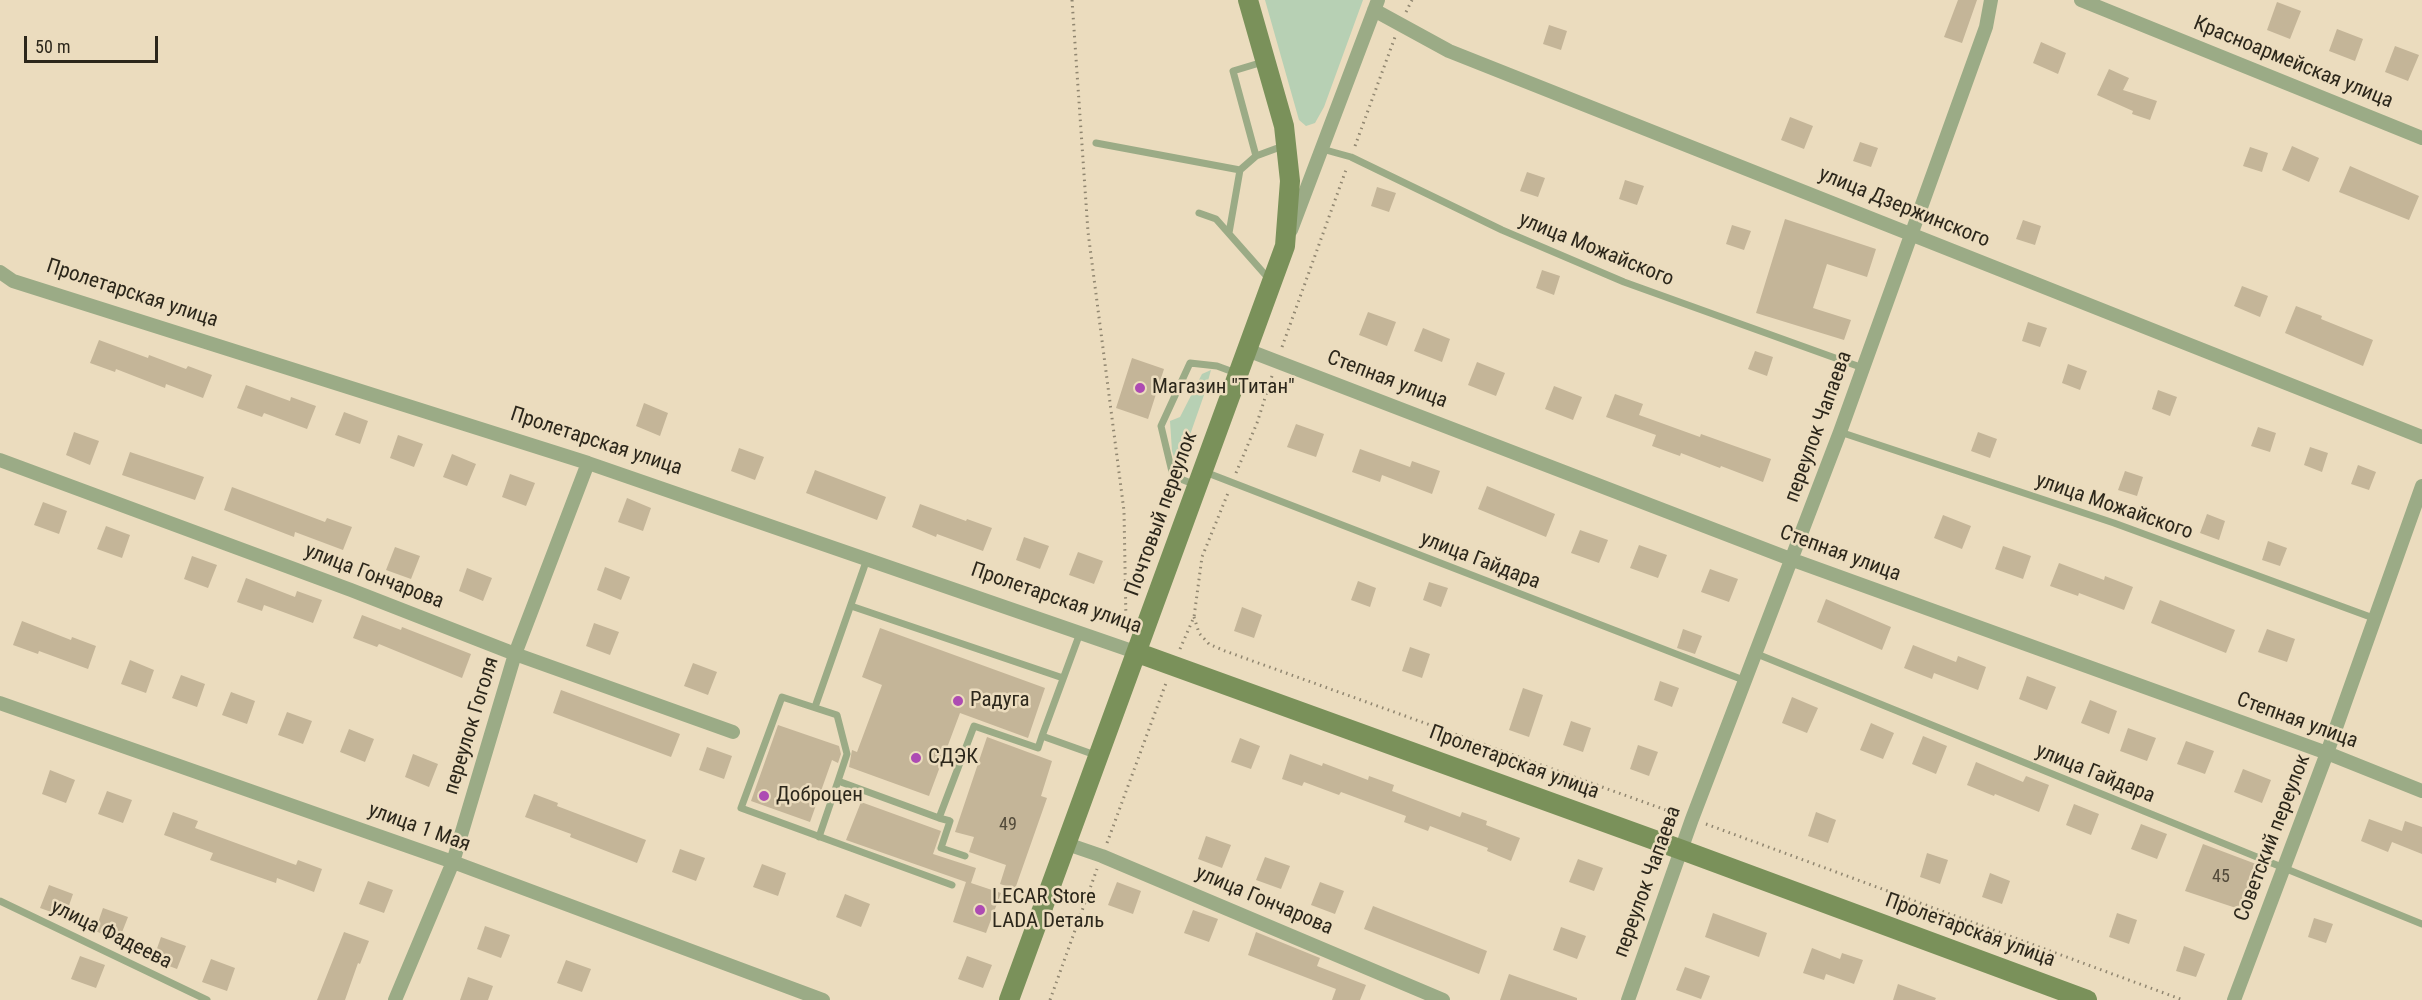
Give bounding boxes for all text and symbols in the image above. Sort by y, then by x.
street label: Красноармейская улица [2190,11,2396,115]
scale bar [27,24,160,62]
text: 50 m [35,36,70,57]
street label: улица Дзержинского [1815,162,1993,254]
street label: улица Можайского [1515,207,1677,293]
street label: Пролетарская улица [43,254,221,334]
street label: Степная улица [1323,345,1451,415]
street label: переулок Чапаева [1780,348,1858,506]
place label: Магазин "Титан" [1152,375,1295,401]
marker: Магазин "Титан" [1133,381,1147,395]
street label: Пролетарская улица [507,402,685,482]
street label: Почтовый переулок [1121,428,1203,600]
street label: улица Можайского [2032,468,2196,546]
street label: Степная улица [1776,520,1904,588]
street label: улица Гайдара [1417,527,1543,595]
street label: улица Гончарова [301,539,447,615]
street label: Пролетарская улица [967,558,1145,640]
street label: переулок Гоголя [439,654,505,798]
street label: Степная улица [2233,687,2361,755]
place label: Радуга [970,688,1029,714]
marker: Радуга [951,694,965,708]
street label: Пролетарская улица [1426,721,1602,805]
street label: улица Гайдара [2032,739,2158,809]
place label: СДЭК [928,745,978,771]
marker: СДЭК [909,751,923,765]
street label: Советский переулок [2229,751,2317,925]
place label: Доброцен [776,783,863,809]
marker: Доброцен [757,789,771,803]
street label: улица 1 Мая [364,798,474,858]
street label: переулок Чапаева [1609,803,1687,961]
house number: 49 [999,814,1017,836]
street label: улица Гончарова [1191,861,1337,941]
house number: 45 [2212,866,2230,888]
place label: LECAR Store LADA Dеталь [992,885,1104,935]
street label: Пролетарская улица [1882,889,2058,973]
street label: улица Фадеева [46,895,176,975]
marker: LECAR Store LADA Dеталь [973,903,987,917]

